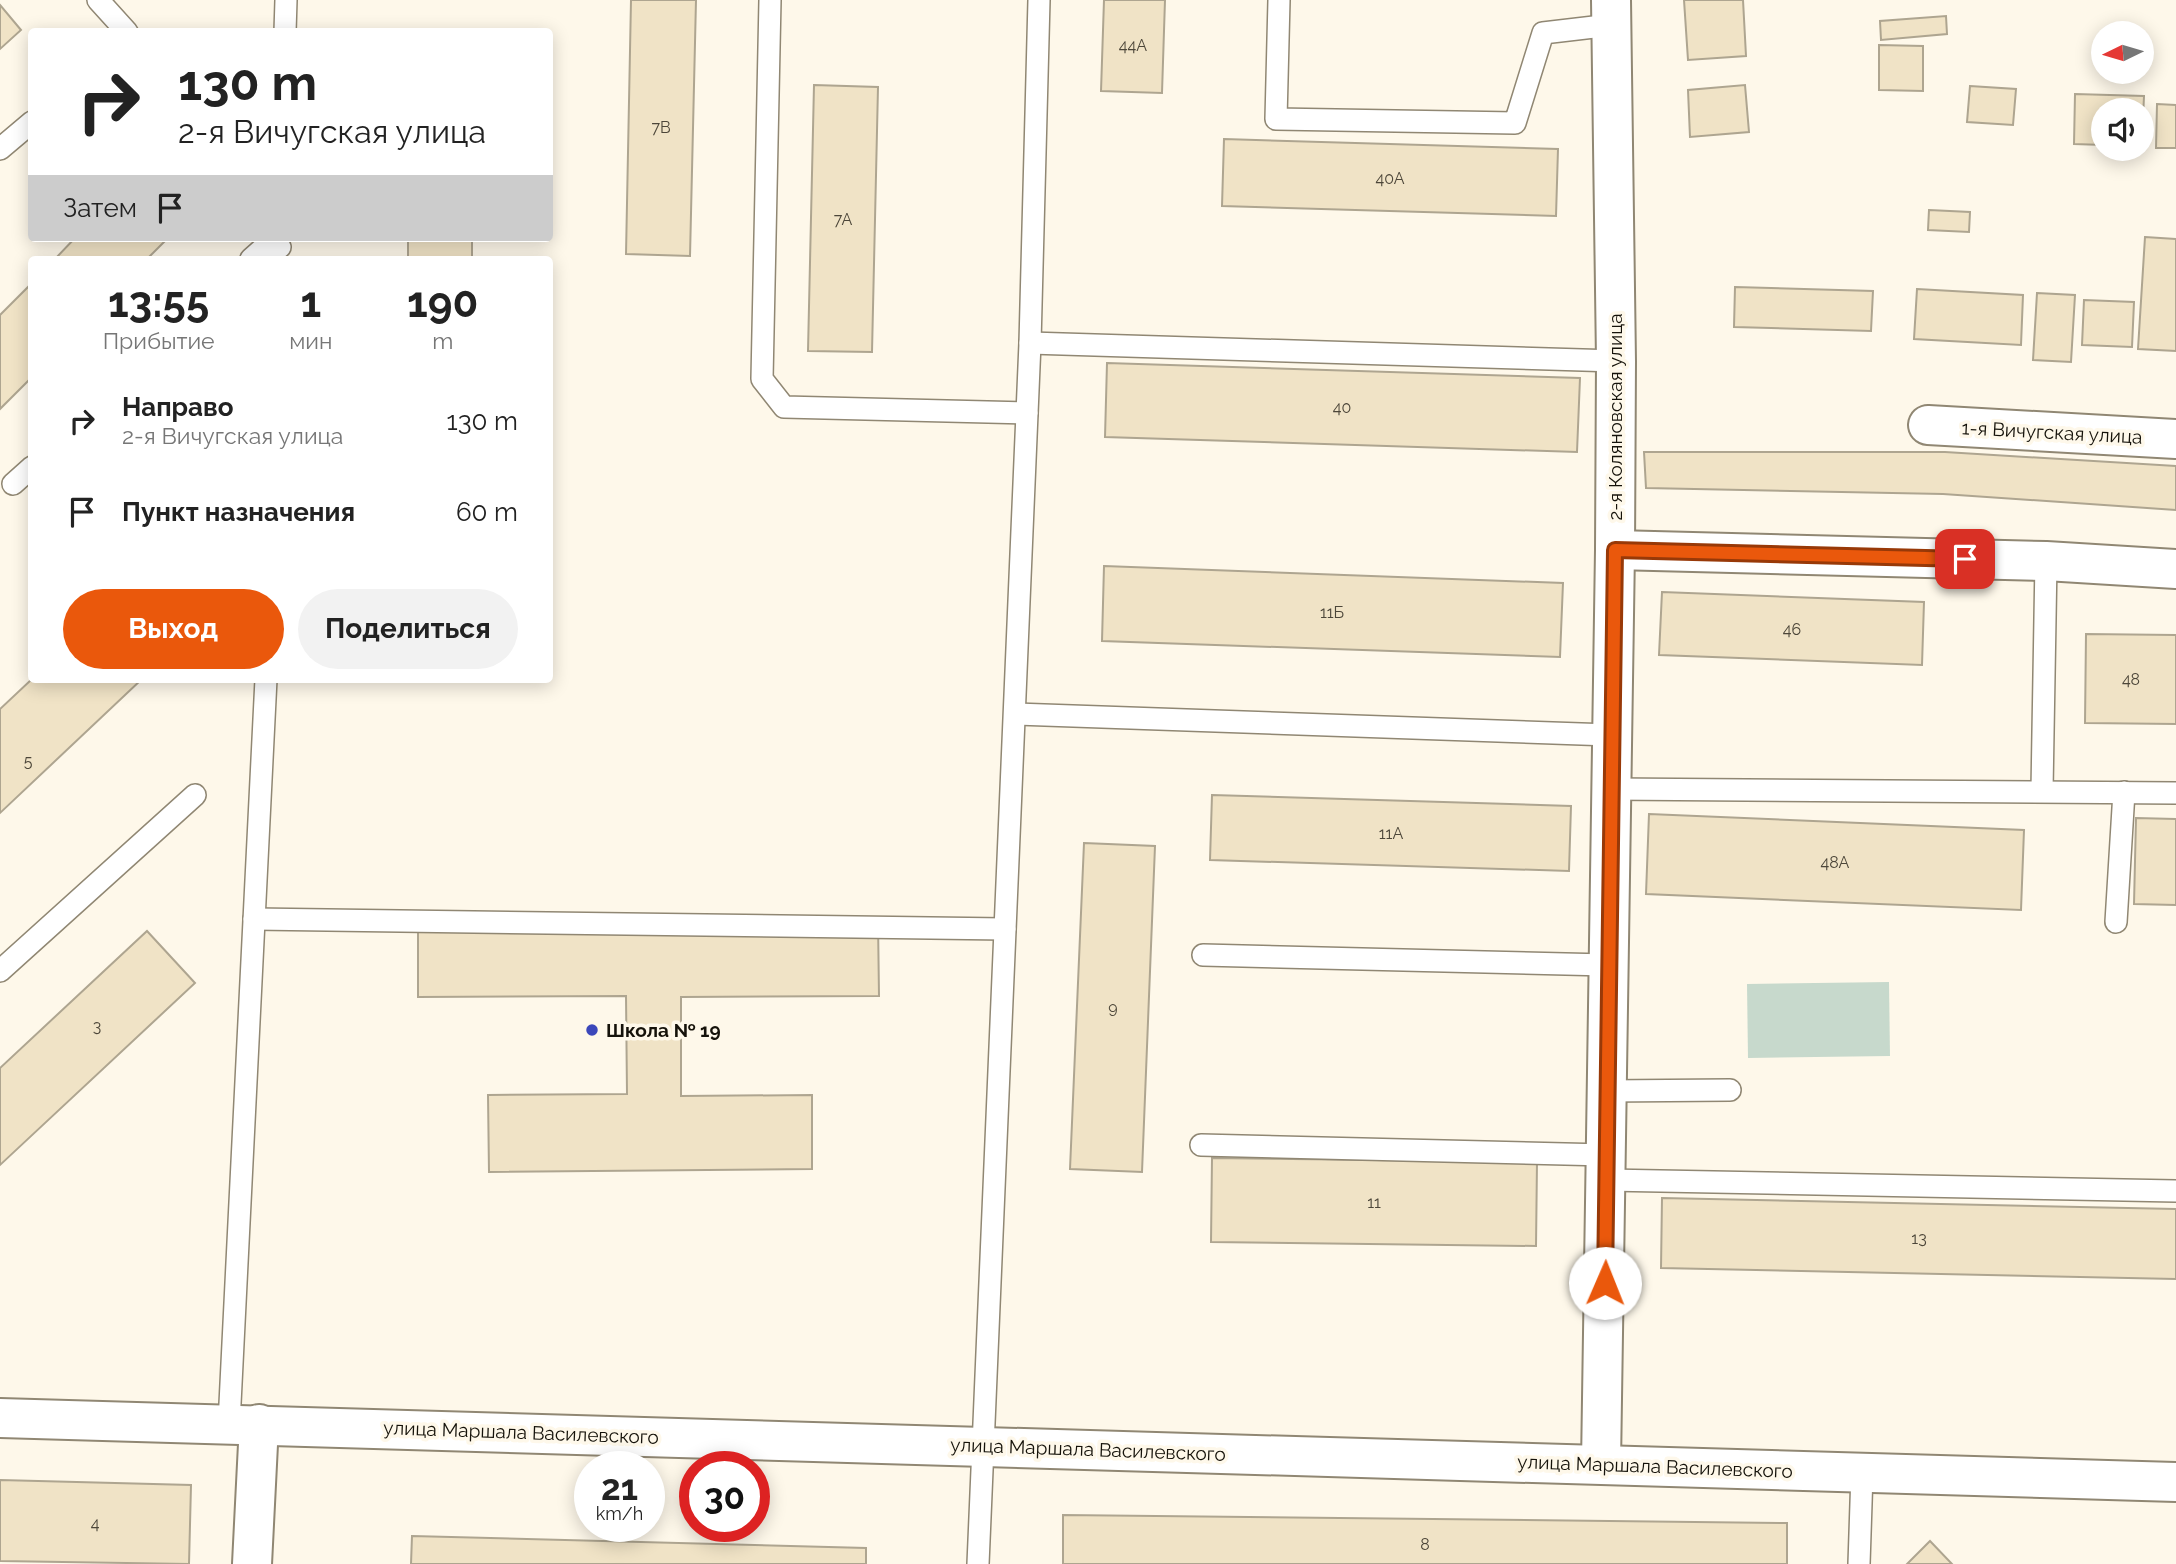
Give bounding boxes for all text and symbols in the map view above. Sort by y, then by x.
north arrow [2091,21,2154,84]
map controls [2091,21,2154,161]
house number: 44А [1119,36,1147,55]
text: 130 m [178,54,317,111]
icon: right [63,56,154,147]
button: sound [2091,98,2154,161]
text: 2-я Вичугская улица [178,113,486,150]
house number: 7В [651,118,671,137]
house number: 40А [1375,169,1405,188]
icon: arrive [151,189,189,227]
text: Затем [63,193,137,223]
house number: 7А [834,210,853,229]
text: 13:55 [108,278,209,327]
text: 1 [300,278,321,327]
text: 190 [407,278,478,327]
street label: 2-я Коляновская улица [1604,313,1626,521]
text: Прибытие [103,327,215,354]
text: мин [289,327,332,354]
text: m [432,327,453,354]
text: Направо [122,392,233,422]
house number: 40 [1333,398,1351,417]
icon: right [63,402,101,440]
text: 130 m [447,406,518,436]
street label: 1-я Вичугская улица [1961,416,2143,448]
text: 2-я Вичугская улица [122,422,343,449]
icon: arrive [63,493,101,531]
text: Пункт назначения [122,497,355,527]
text: 60 m [456,497,518,527]
pin [1935,529,1995,589]
icon: arrive [1946,540,1984,578]
button: Выход [63,589,284,669]
button: Поделиться [298,589,518,669]
house number: 11Б [1320,603,1344,622]
house number: 46 [1783,620,1801,639]
house number: 48 [2122,670,2140,689]
house number: 5 [24,752,33,771]
house number: 11А [1379,824,1403,843]
house number: 48А [1821,853,1850,872]
house number: 9 [1108,998,1118,1017]
house number: 3 [93,1017,101,1036]
place label: Школа № 19 [606,1019,721,1041]
marker: Школа № 19 [584,1022,600,1038]
house number: 11 [1367,1193,1381,1212]
house number: 13 [1911,1229,1927,1248]
position arrow [1568,1246,1642,1320]
street label: улица Маршала Василевского [383,1416,659,1448]
street label: улица Маршала Василевского [950,1433,1226,1465]
street label: улица Маршала Василевского [1517,1450,1793,1482]
speed limit sign: 30 [679,1451,770,1542]
text: 21 [601,1467,638,1508]
text: km/h [596,1503,643,1524]
house number: 4 [91,1514,100,1533]
house number: 8 [1420,1535,1430,1554]

